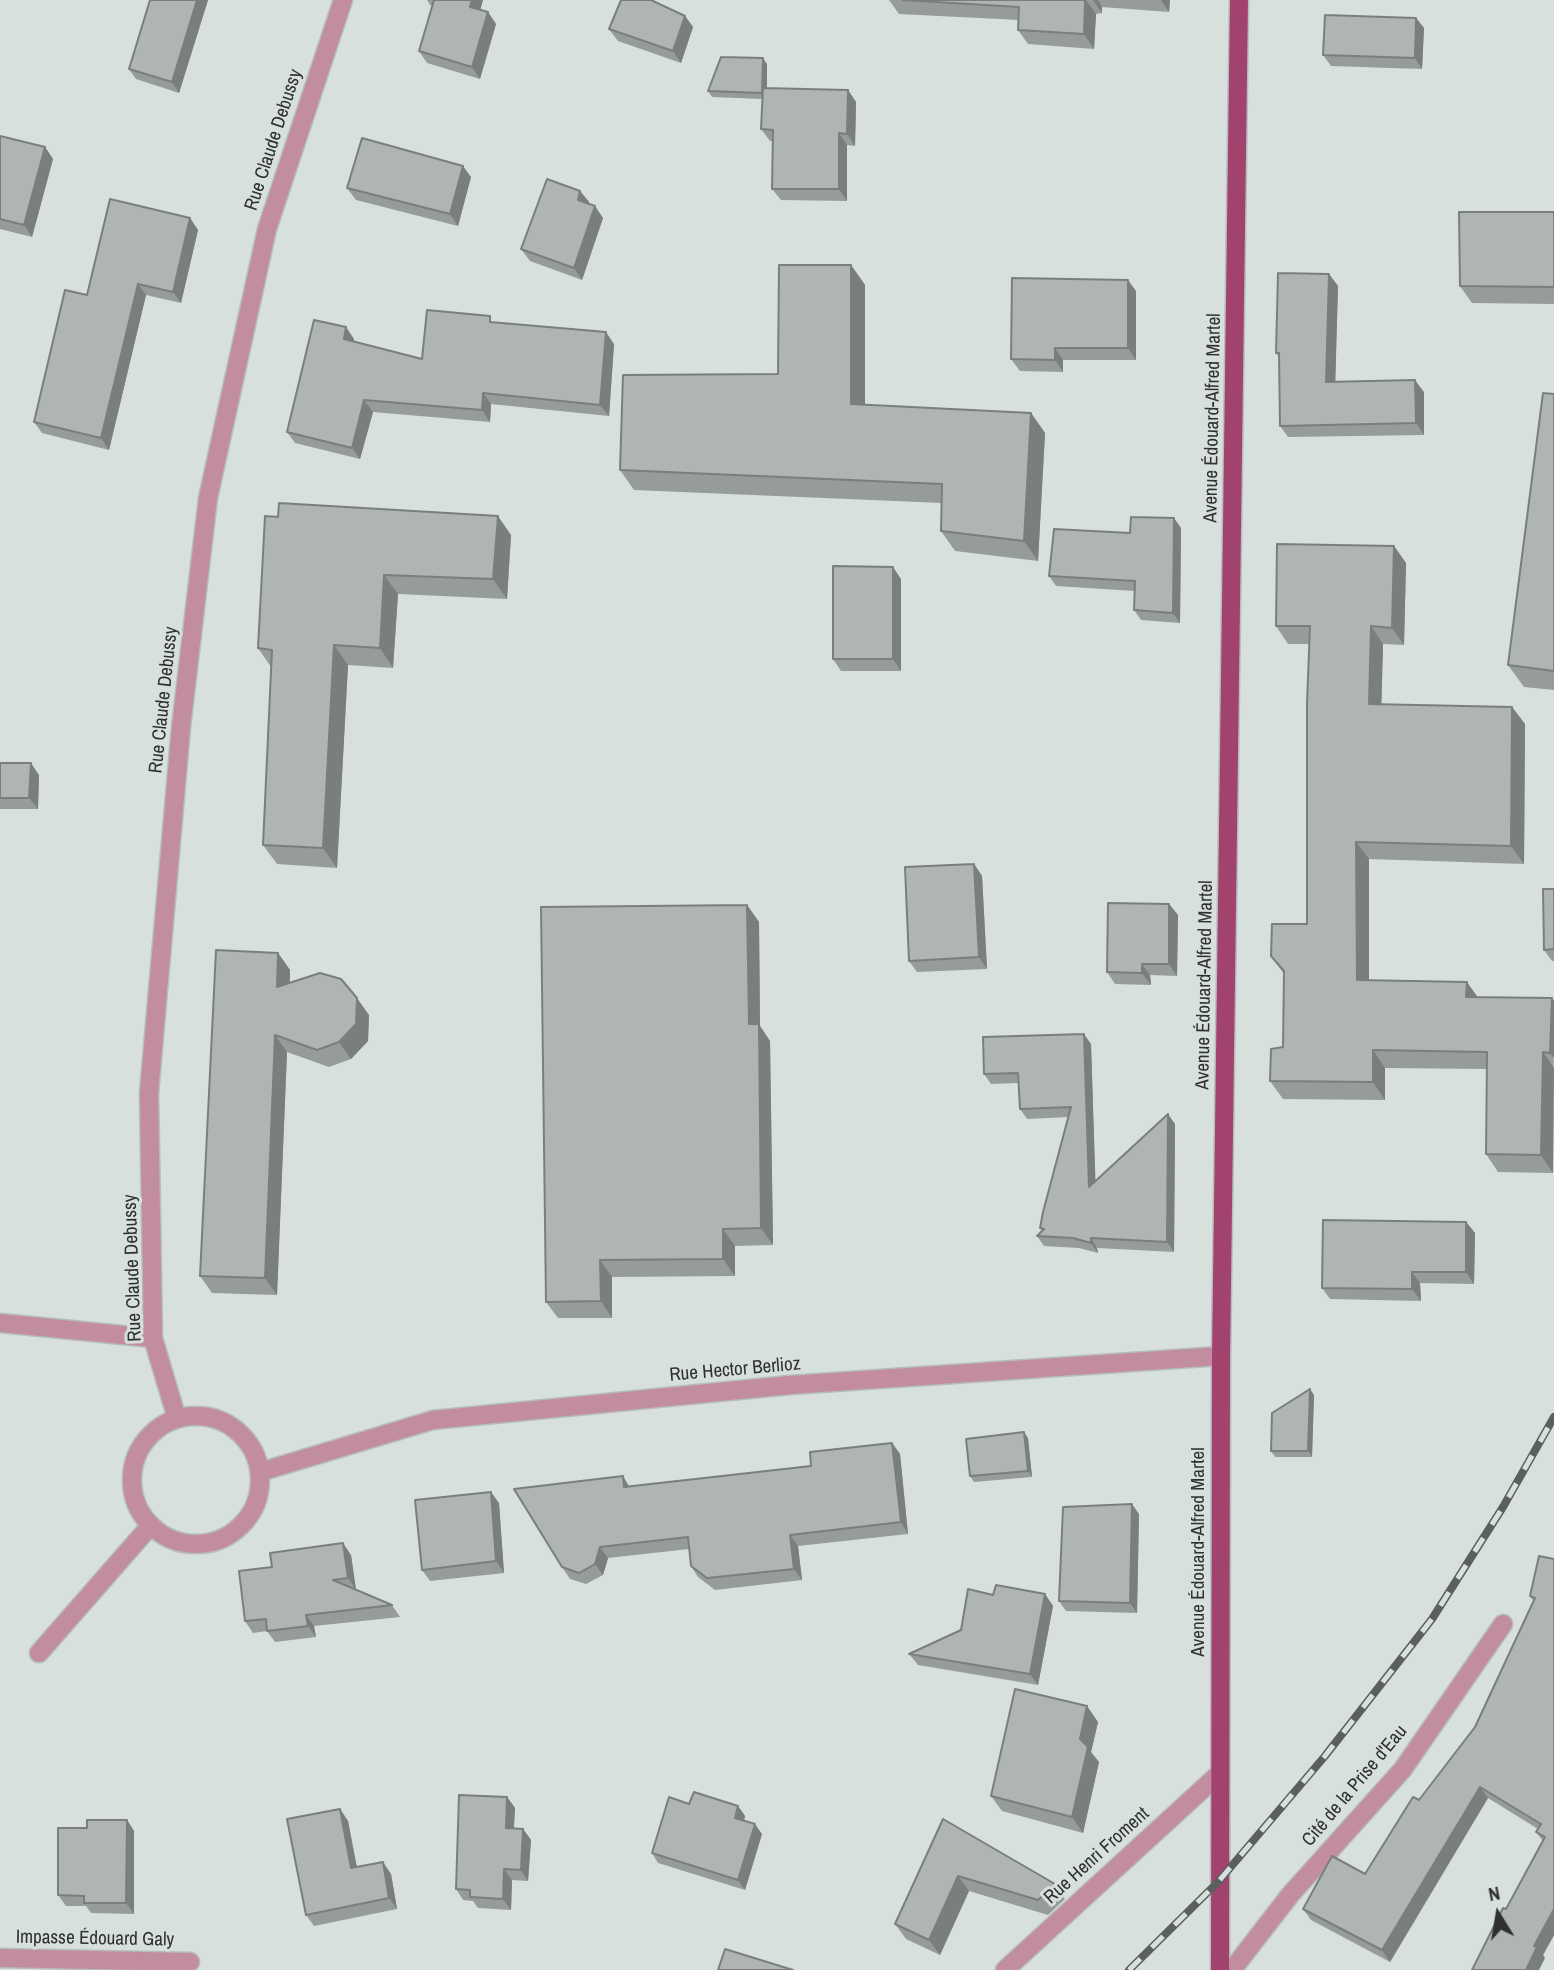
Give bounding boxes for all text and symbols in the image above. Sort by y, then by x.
street label: Rue Claude Debussy [240,66,308,214]
street label: Avenue Édouard-Alfred Martel [1200,313,1226,523]
street label: Rue Claude Debussy [145,626,183,774]
street label: Avenue Édouard-Alfred Martel [1192,880,1218,1090]
street label: Rue Claude Debussy [119,1194,147,1342]
street label: Rue Hector Berlioz [668,1353,802,1387]
street label: Avenue Édouard-Alfred Martel [1188,1447,1210,1657]
street label: Cité de la Prise d'Eau [1298,1721,1412,1851]
street label: Rue Henri Froment [1040,1803,1154,1909]
north arrow [1463,1879,1533,1949]
text: N [1486,1880,1502,1907]
street label: Impasse Édouard Galy [16,1926,174,1952]

